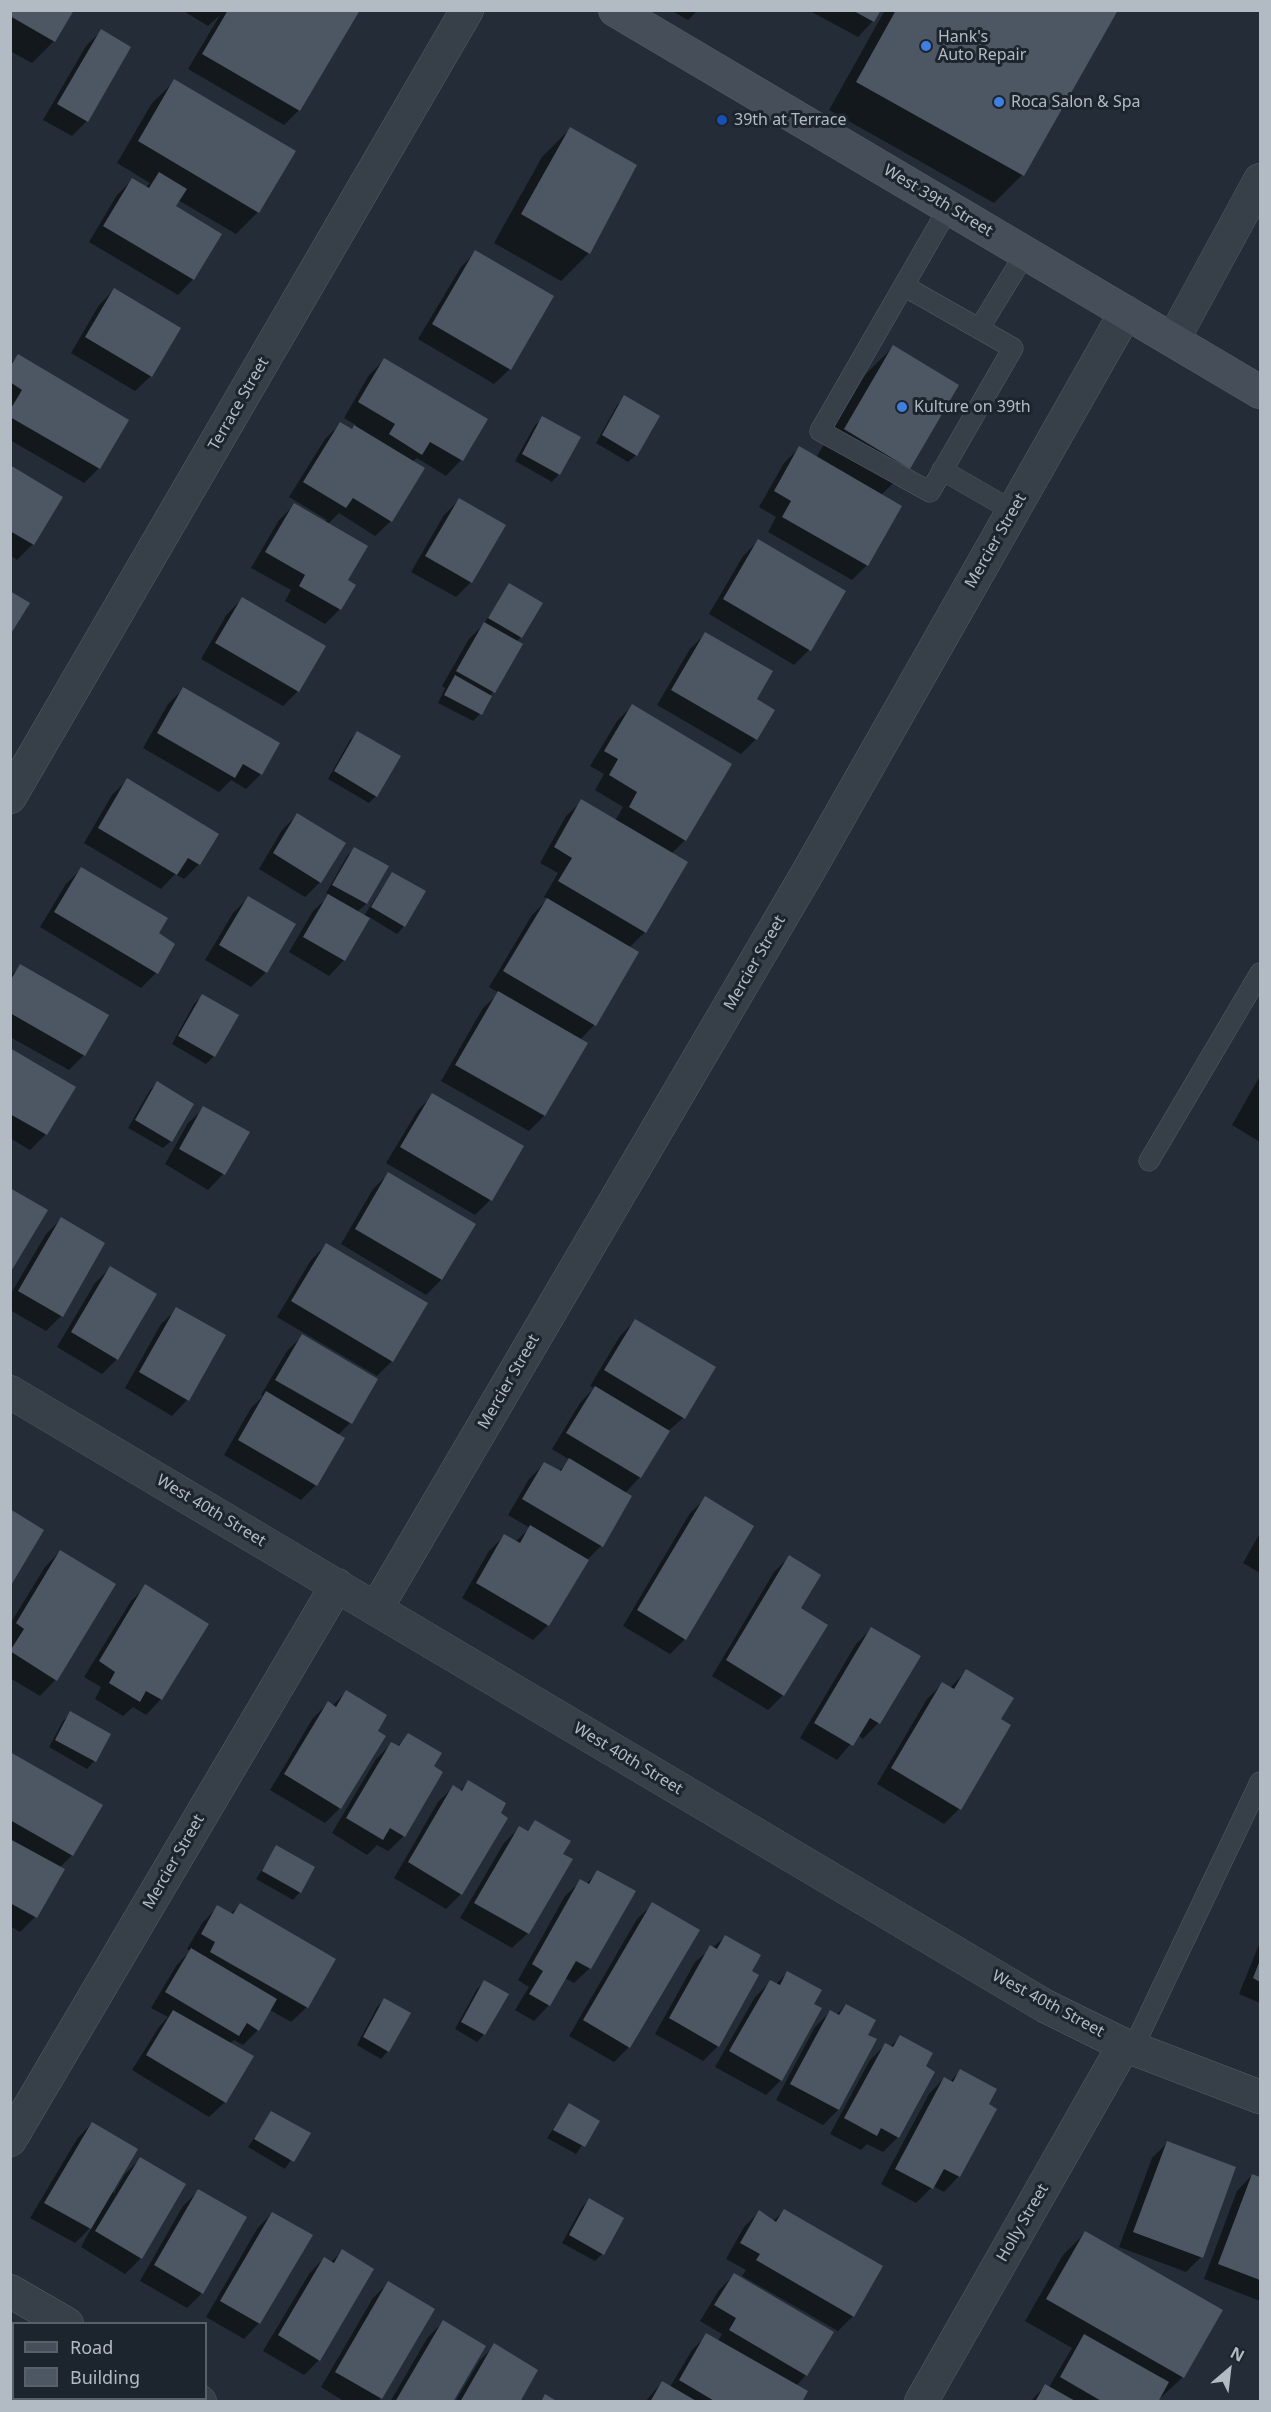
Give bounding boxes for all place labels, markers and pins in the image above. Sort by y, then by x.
place label: Hank's Auto Repair [938,27,1026,65]
marker: Hank's Auto Repair [919,39,933,53]
place label: Roca Salon & Spa [1011,92,1141,112]
marker: Roca Salon & Spa [992,95,1006,109]
place label: 39th at Terrace [734,110,846,130]
marker: 39th at Terrace [715,113,729,127]
place label: Kulture on 39th [914,397,1031,417]
marker: Kulture on 39th [895,400,909,414]

